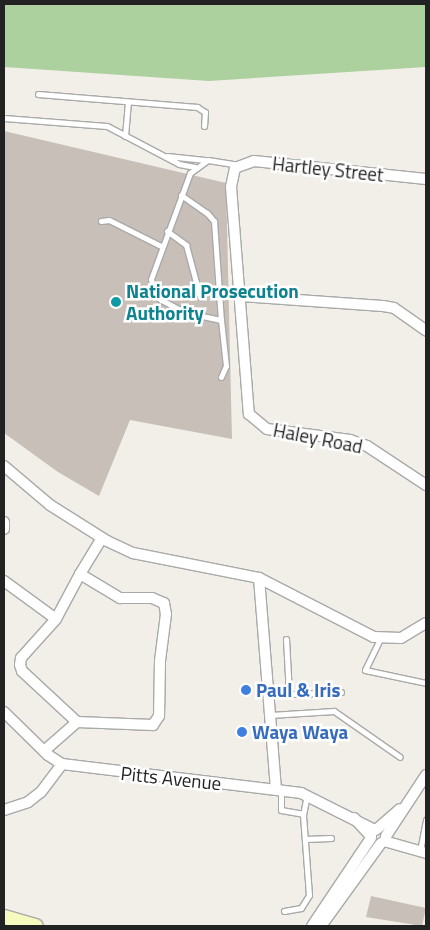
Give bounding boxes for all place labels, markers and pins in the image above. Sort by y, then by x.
place label: National Prosecution Authority [126,280,299,324]
marker: National Prosecution Authority [110,296,122,308]
place label: Paul & Iris [256,679,340,701]
marker: Paul & Iris [240,684,252,696]
place label: Waya Waya [252,721,348,743]
marker: Waya Waya [236,726,248,738]

